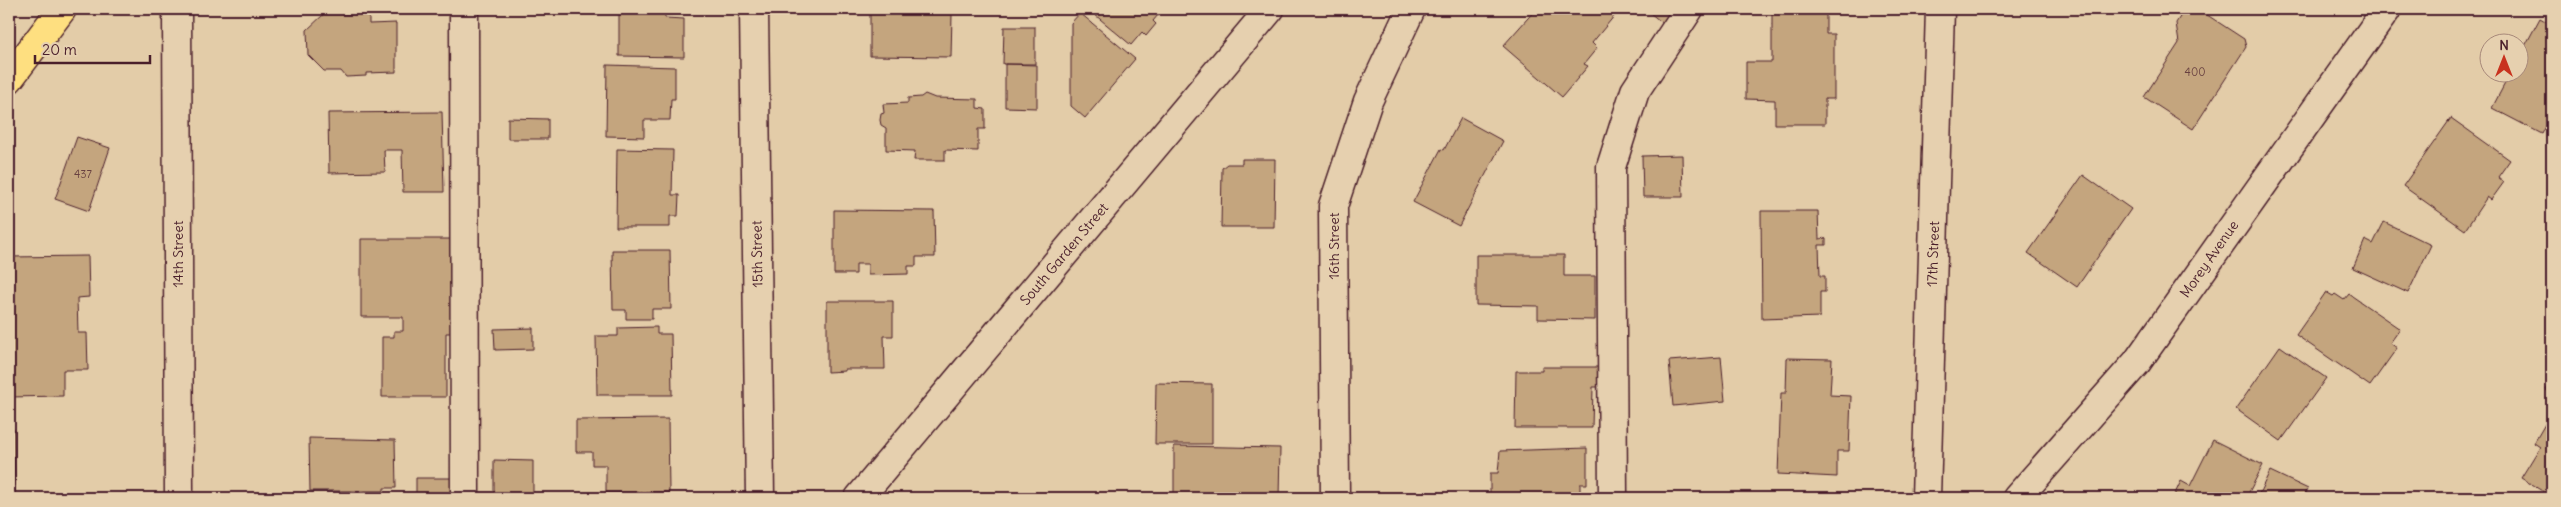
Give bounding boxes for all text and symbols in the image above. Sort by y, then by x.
scale bar [35,32,150,64]
north arrow [2478,32,2528,82]
text: N [2499,36,2509,54]
text: 20 m [42,40,77,59]
house number: 400 [2185,65,2205,79]
house number: 437 [74,167,93,181]
street label: South Garden Street [1016,199,1112,309]
street label: 16th Street [1325,212,1343,280]
street label: Morey Avenue [2176,217,2242,301]
street label: 14th Street [169,220,187,288]
street label: 15th Street [747,220,767,288]
street label: 17th Street [1923,220,1943,287]

